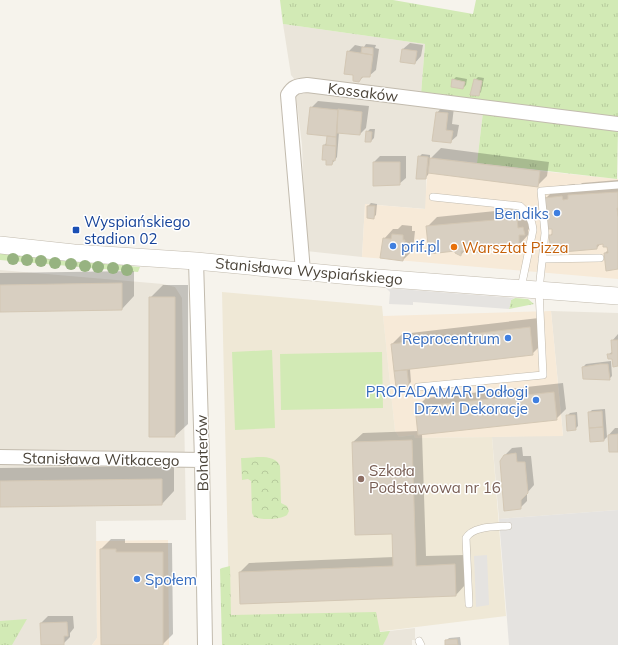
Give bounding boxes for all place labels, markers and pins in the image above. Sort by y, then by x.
place label: Bendiks [494,204,549,223]
marker: Bendiks [552,208,562,218]
place label: Wyspiańskiego stadion 02 [84,212,190,248]
marker: Wyspiańskiego stadion 02 [71,225,81,235]
place label: prif.pl [401,237,440,256]
place label: Warsztat Pizza [462,238,569,257]
marker: prif.pl [388,241,398,251]
marker: Warsztat Pizza [449,242,459,252]
place label: Reprocentrum [402,329,500,348]
marker: Reprocentrum [503,333,513,343]
place label: PROFADAMAR Podłogi Drzwi Dekoracje [366,382,528,418]
marker: PROFADAMAR Podłogi Drzwi Dekoracje [531,395,541,405]
place label: Szkoła Podstawowa nr 16 [369,461,501,497]
marker: Szkoła Podstawowa nr 16 [356,474,366,484]
place label: Społem [145,570,197,589]
marker: Społem [132,574,142,584]

